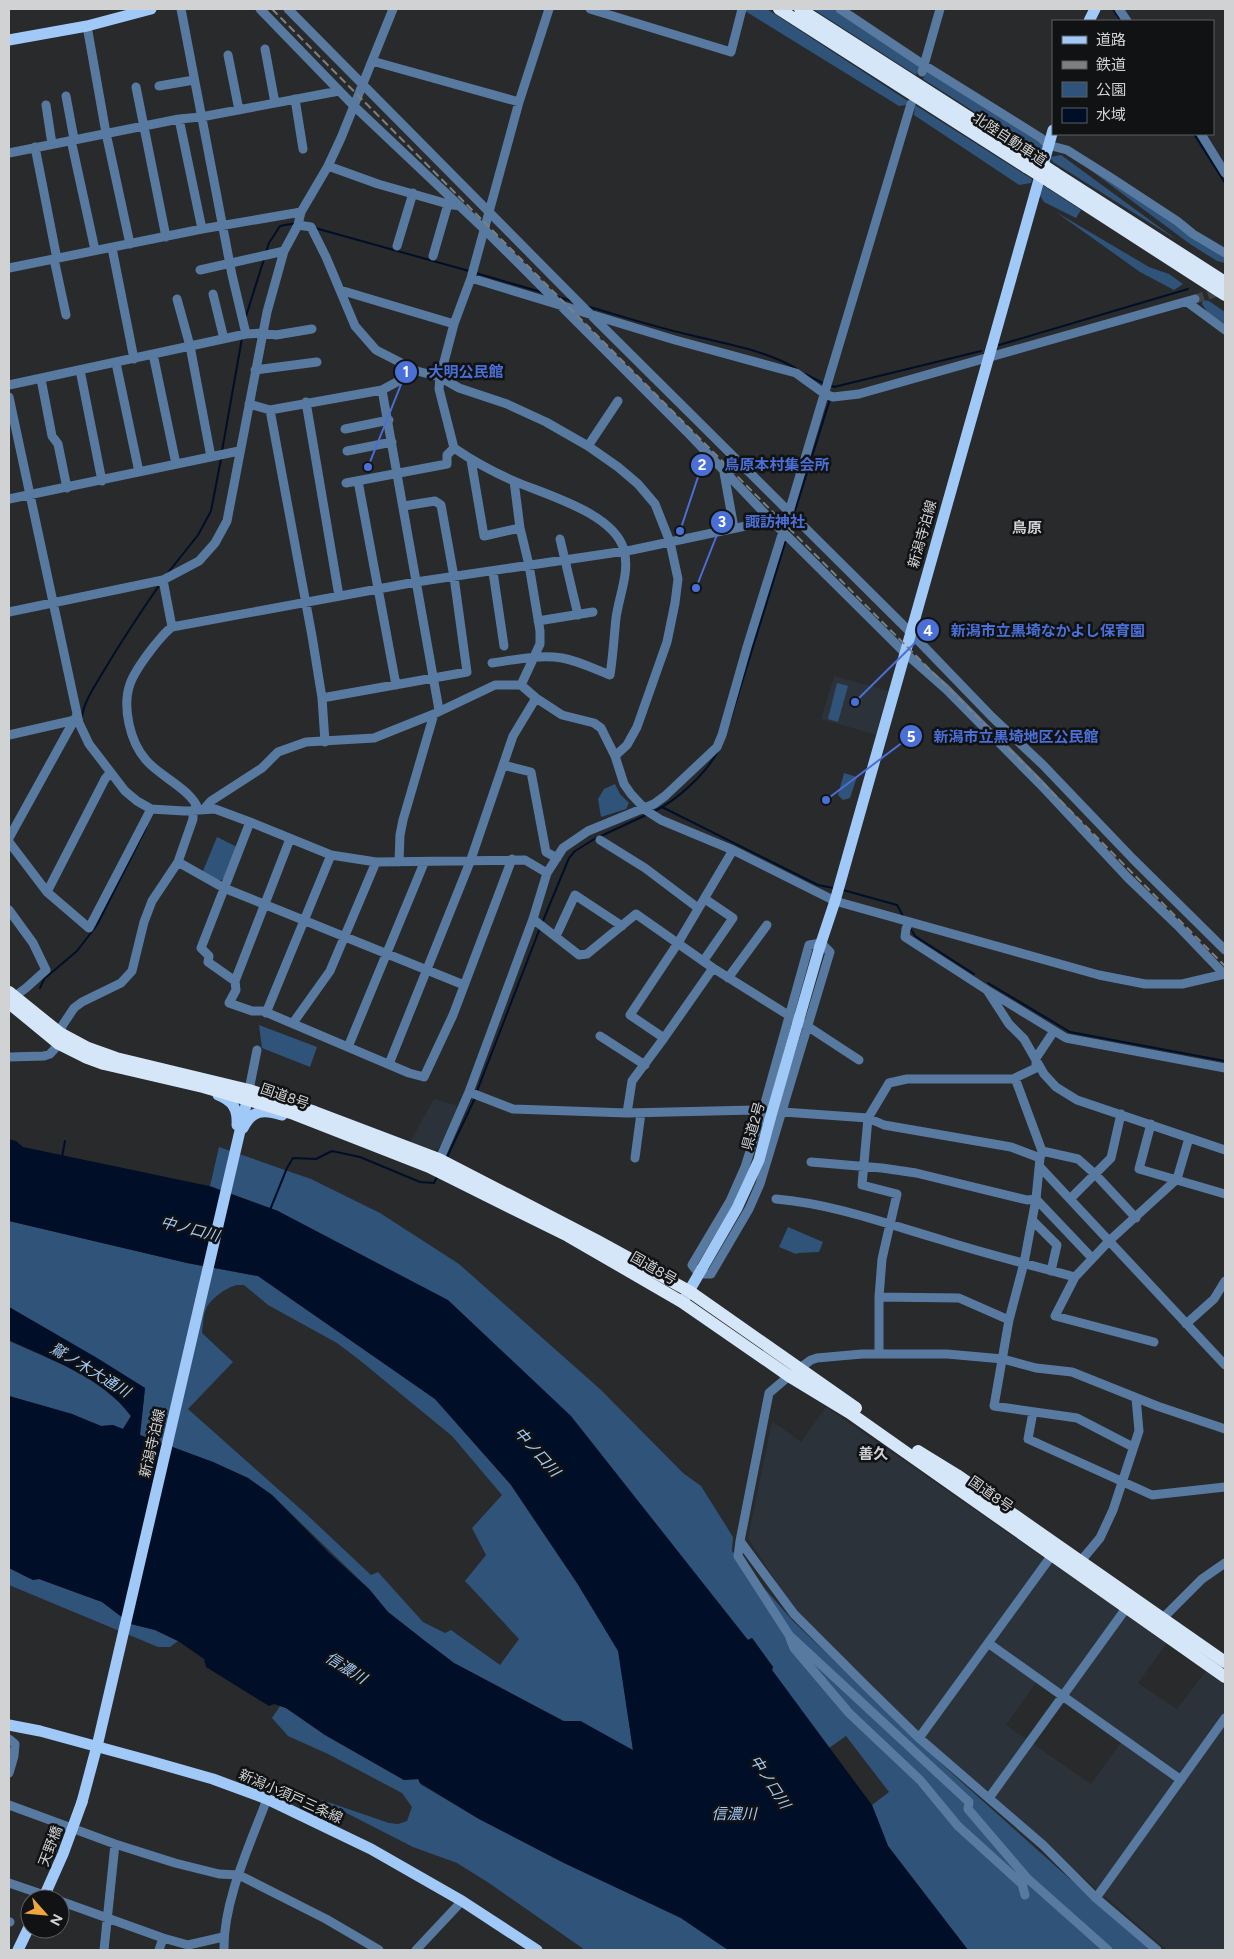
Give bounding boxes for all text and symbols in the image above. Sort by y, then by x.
legend [1052,20,1214,135]
text: 道路 [1096,31,1126,49]
text: 鉄道 [1096,56,1126,74]
text: 公園 [1096,81,1126,99]
text: 水域 [1096,106,1126,124]
street label: 北陸自動車道 [970,109,1050,169]
callout: 大明公民館 [393,357,513,387]
text: 1 [403,363,409,381]
text: 大明公民館 [428,363,504,381]
callout: 鳥原本村集会所 [690,450,840,480]
text: 2 [698,456,707,474]
text: 鳥原本村集会所 [724,456,830,474]
street label: 新潟寺泊線 [905,498,940,570]
callout: 諏訪神社 [710,507,815,537]
text: 3 [718,513,726,531]
text: 諏訪神社 [745,513,805,531]
district label: 鳥原 [1012,519,1042,537]
callout: 新潟市立黒埼なかよし保育園 [916,615,1156,645]
text: 4 [923,622,933,640]
text: 新潟市立黒埼なかよし保育園 [951,622,1145,640]
callout: 新潟市立黒埼地区公民館 [899,721,1109,751]
text: 5 [907,728,916,746]
text: 新潟市立黒埼地区公民館 [933,728,1099,746]
street label: 国道8号 [258,1080,312,1113]
street label: 県道2号 [738,1100,769,1152]
water label: 中ノ口川 [159,1213,223,1245]
street label: 国道8号 [628,1248,680,1288]
water label: 鷲ノ木大通川 [47,1339,135,1402]
street label: 新潟寺泊線 [136,1407,169,1479]
water label: 中ノ口川 [510,1424,565,1482]
district label: 善久 [858,1445,888,1463]
street label: 国道8号 [965,1473,1016,1516]
water label: 信濃川 [322,1648,372,1689]
water label: 中ノ口川 [746,1752,795,1814]
street label: 新潟小須戸三条線 [236,1766,345,1827]
water label: 信濃川 [711,1805,758,1823]
street label: 天野橋 [35,1824,66,1869]
north arrow [20,1889,70,1939]
text: N [46,1911,66,1928]

